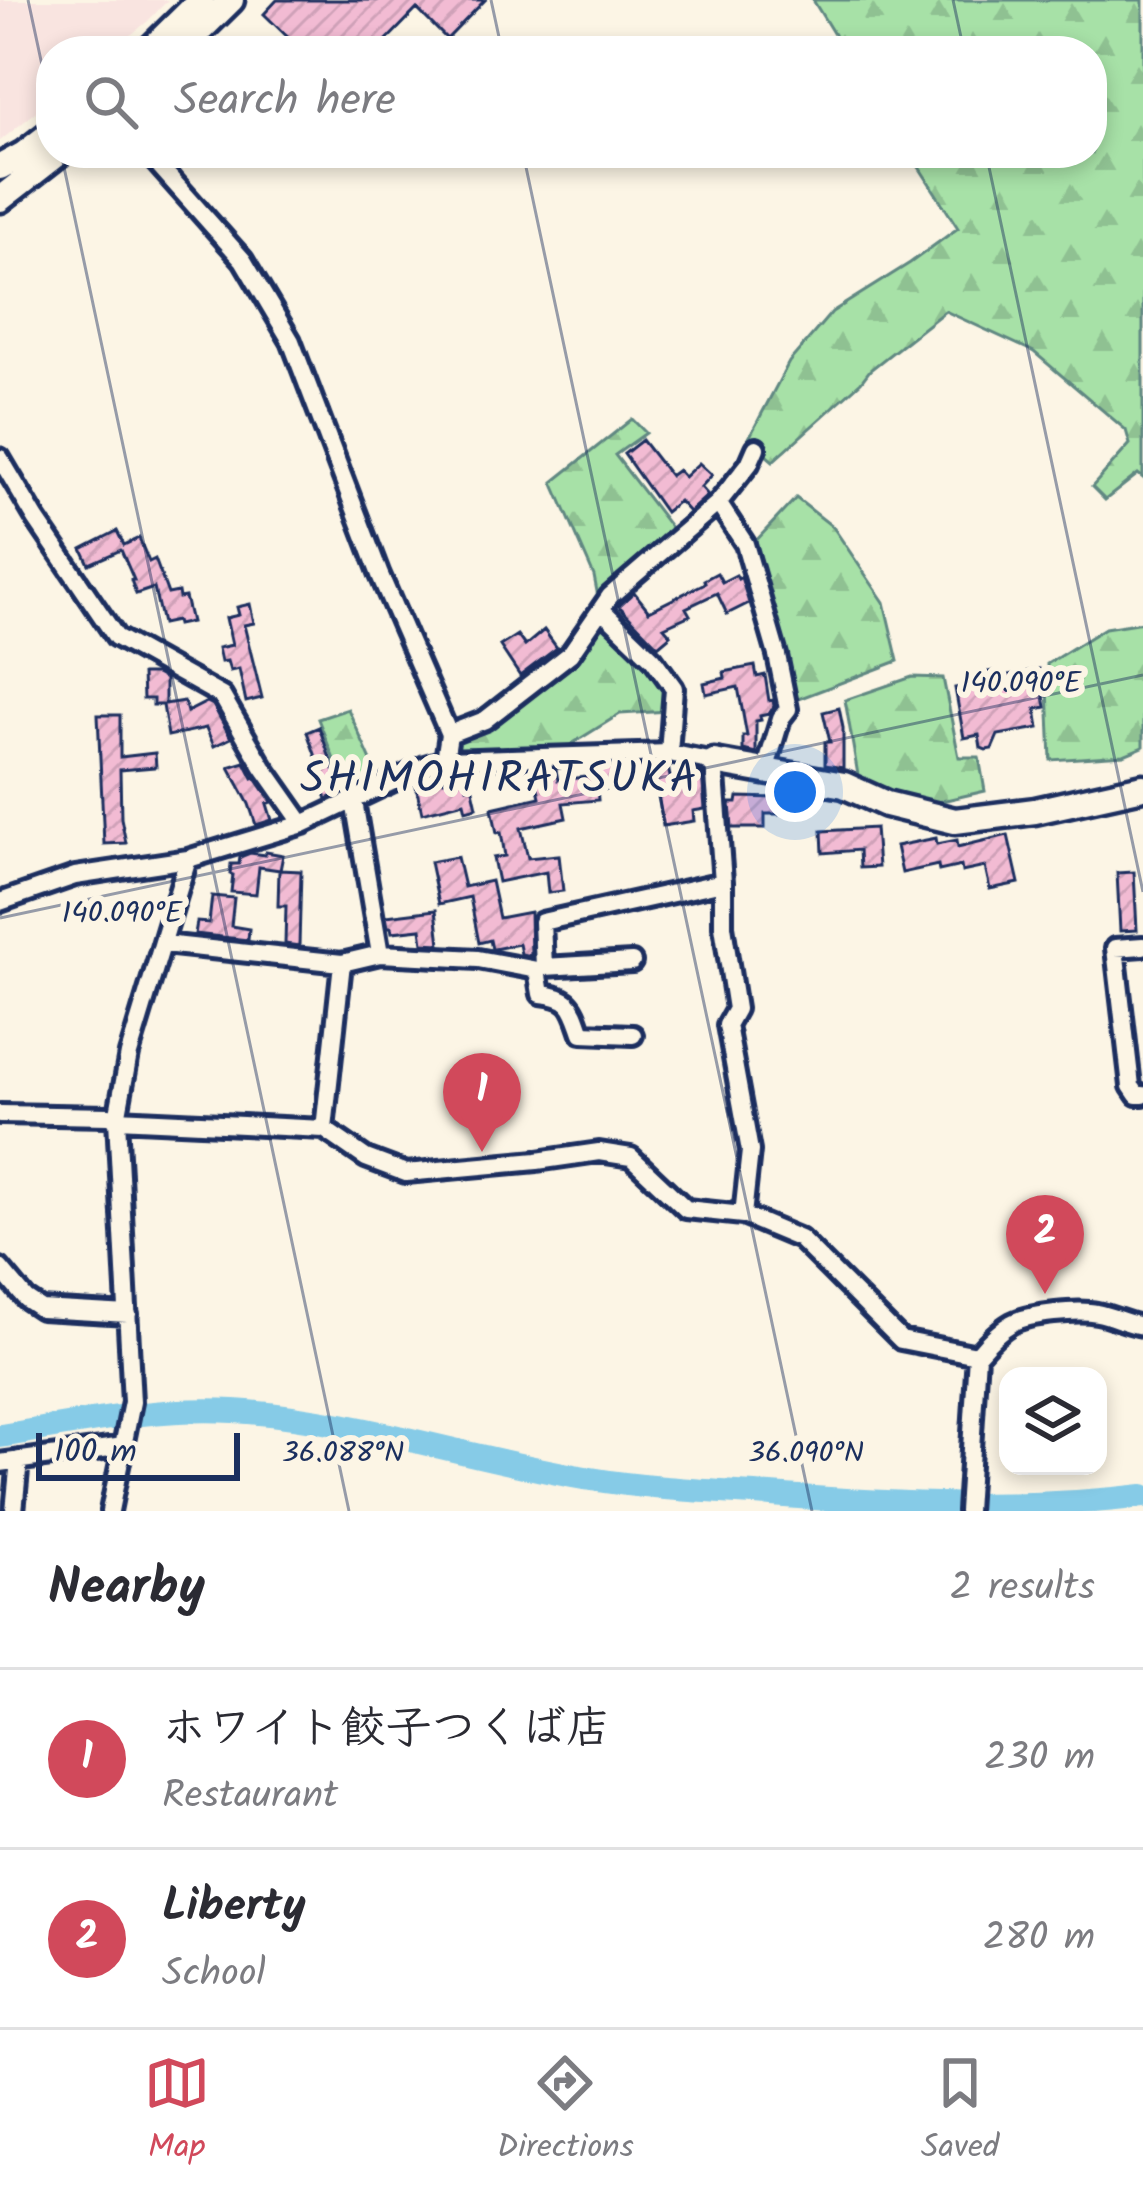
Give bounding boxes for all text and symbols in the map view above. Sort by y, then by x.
search box [36,36,1107,168]
text: Search here [174,66,396,138]
icon: search [78,69,144,135]
text: 140.090°E [961,660,1083,708]
district label: SHIMOHIRATSUKA [300,744,700,816]
your location [765,762,825,822]
text: 140.090°E [62,890,184,938]
pin: 1 [443,1053,521,1152]
pin: 2 [1006,1195,1084,1294]
map controls [999,1367,1107,1475]
button: layers [999,1367,1107,1475]
scale bar [36,1427,240,1480]
text: 100 m [54,1427,137,1480]
text: 36.088°N [282,1430,404,1478]
text: 36.090°N [748,1430,864,1478]
text: Nearby [48,1549,205,1630]
text: 2 results [950,1558,1095,1620]
text: ホワイト餃子つくば店 [162,1694,611,1766]
text: 1 [81,1728,93,1790]
text: 230 m [984,1728,1095,1790]
text: Restaurant [162,1766,338,1828]
text: Liberty [162,1872,306,1944]
text: 2 [76,1908,98,1970]
text: 280 m [983,1908,1095,1970]
text: School [162,1944,266,2006]
tab: Map [144,2050,210,2175]
tab: Directions [497,2050,634,2175]
tab: Saved [921,2050,999,2175]

